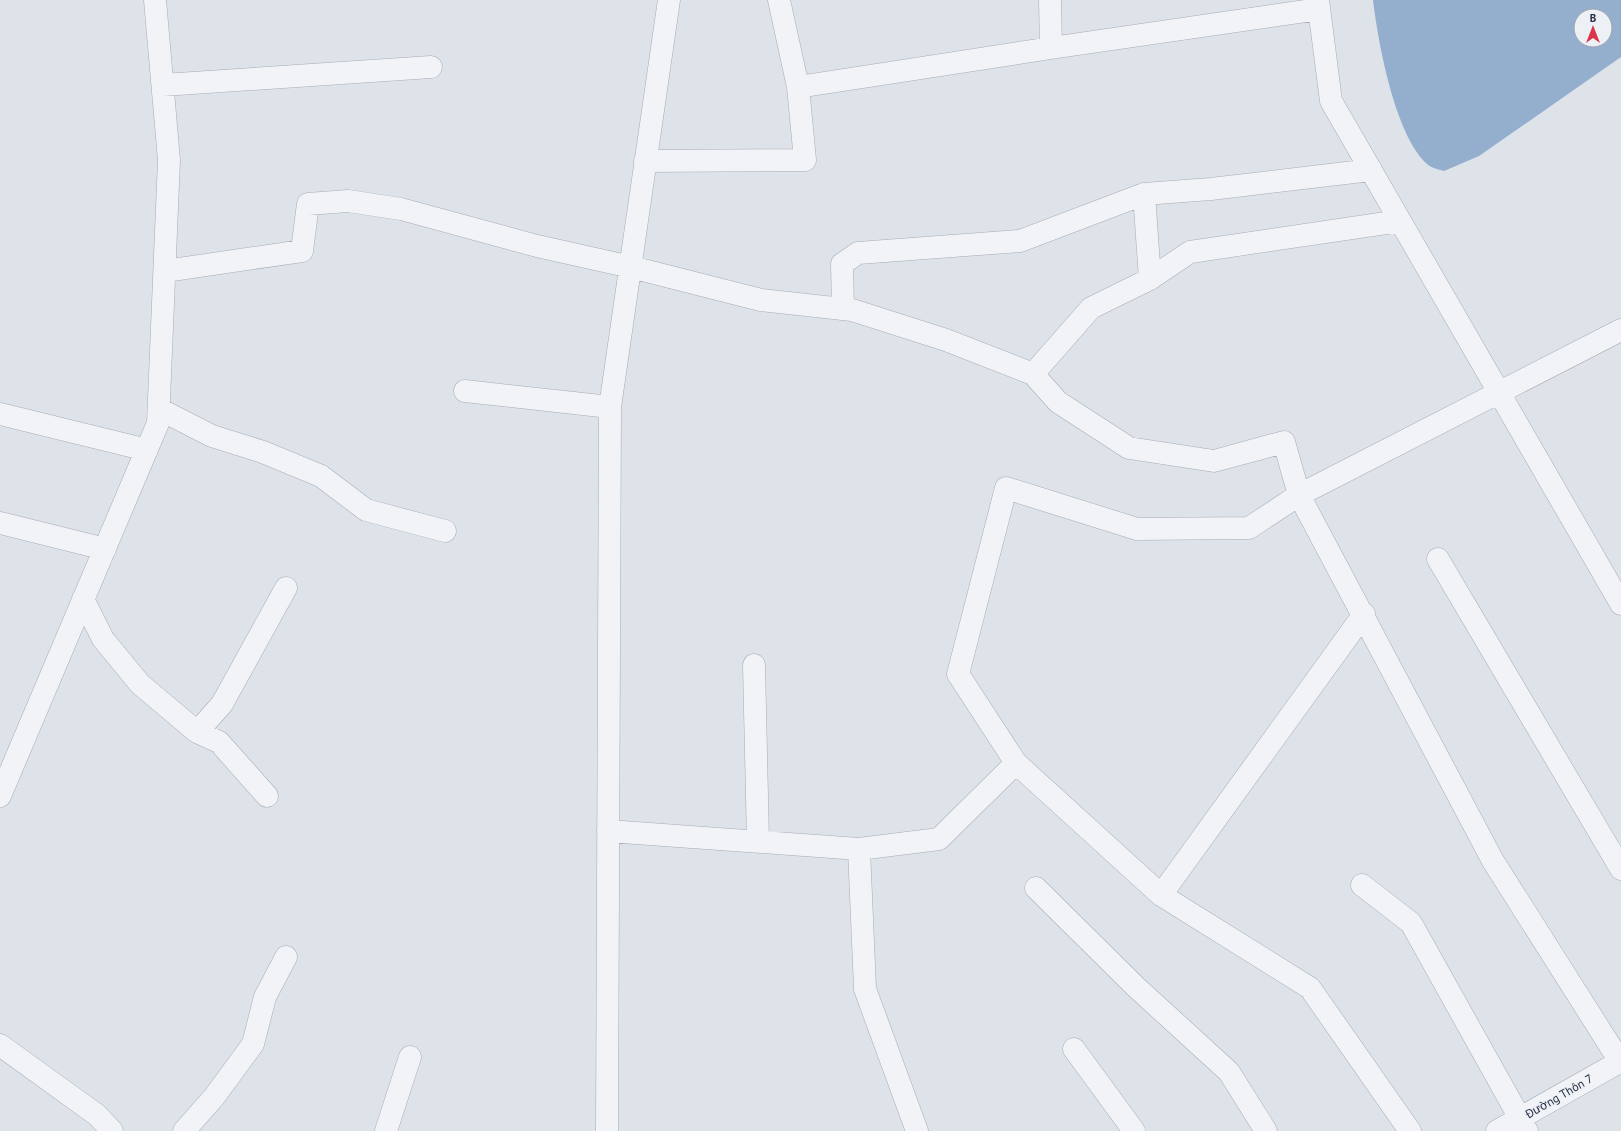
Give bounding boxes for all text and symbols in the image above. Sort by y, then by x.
north arrow [1573,8,1613,48]
text: B [1590,11,1597,25]
street label: Đường Thôn 7 [1522,1071,1595,1122]

